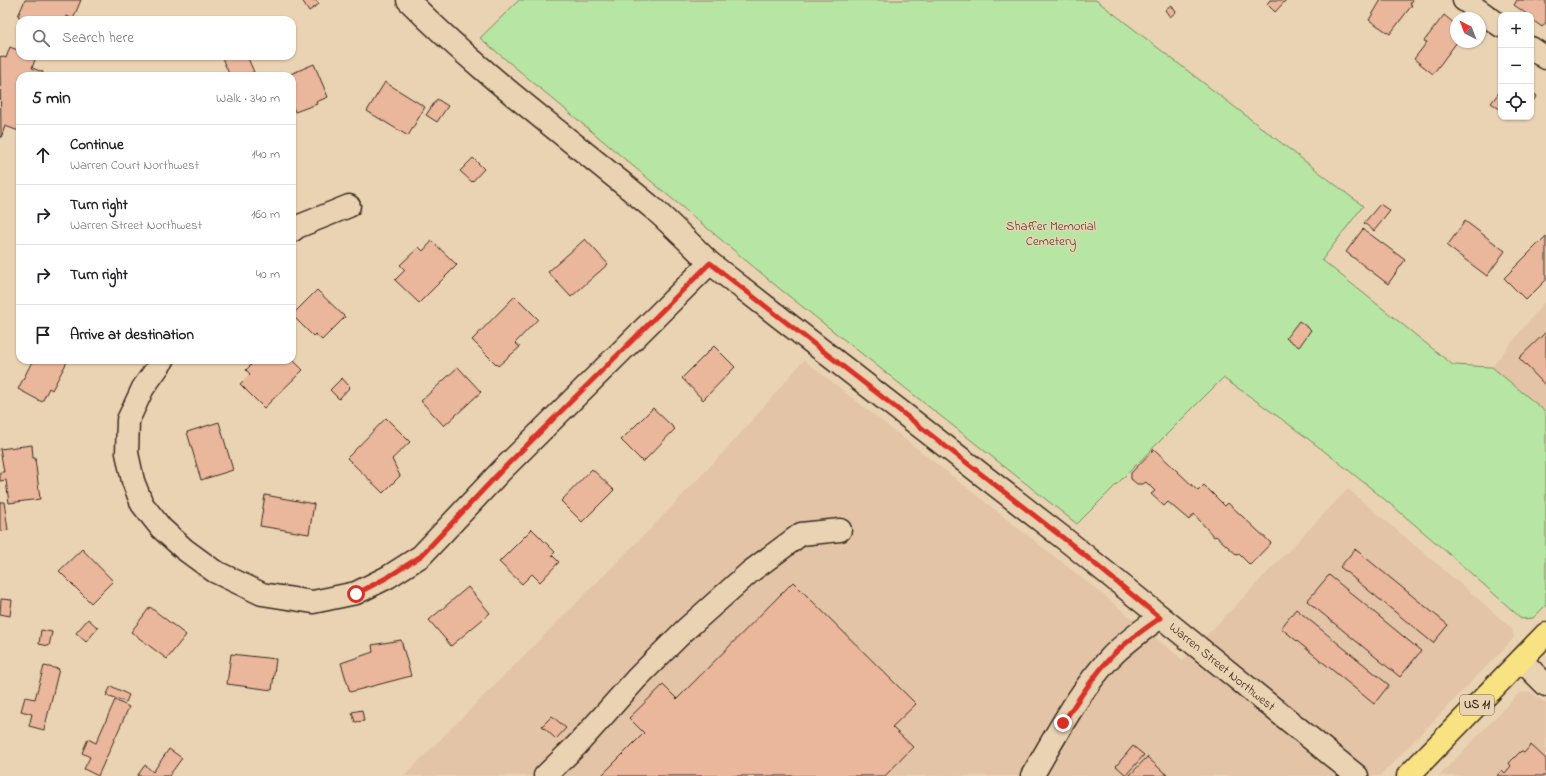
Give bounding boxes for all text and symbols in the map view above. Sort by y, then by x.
north arrow [1450,12,1486,48]
map controls [1498,12,1534,120]
button: + [1498,12,1534,48]
search box [16,16,296,60]
icon: search [30,27,52,49]
text: Search here [62,27,134,49]
button: − [1498,48,1534,84]
button: locate [1498,84,1534,120]
text: 5 min [32,86,71,111]
text: Walk · 340 m [216,89,280,108]
text: Continue [70,134,124,156]
icon: ahead [32,144,54,166]
text: 140 m [252,145,280,164]
text: Warren Court Northwest [70,156,199,175]
text: Turn right [70,194,128,216]
icon: right [32,204,54,226]
text: 160 m [251,205,280,224]
text: Warren Street Northwest [70,216,202,235]
park label: Shaffer Memorial Cemetery [1006,217,1096,252]
icon: right [32,264,54,286]
text: Turn right [70,264,128,286]
text: 40 m [256,265,280,284]
icon: arrive [32,324,54,346]
text: Arrive at destination [70,324,194,346]
route start [347,585,365,603]
street label: Warren Street Northwest [1165,618,1280,716]
road number: US 11 [1460,695,1494,715]
route end [1054,714,1072,732]

